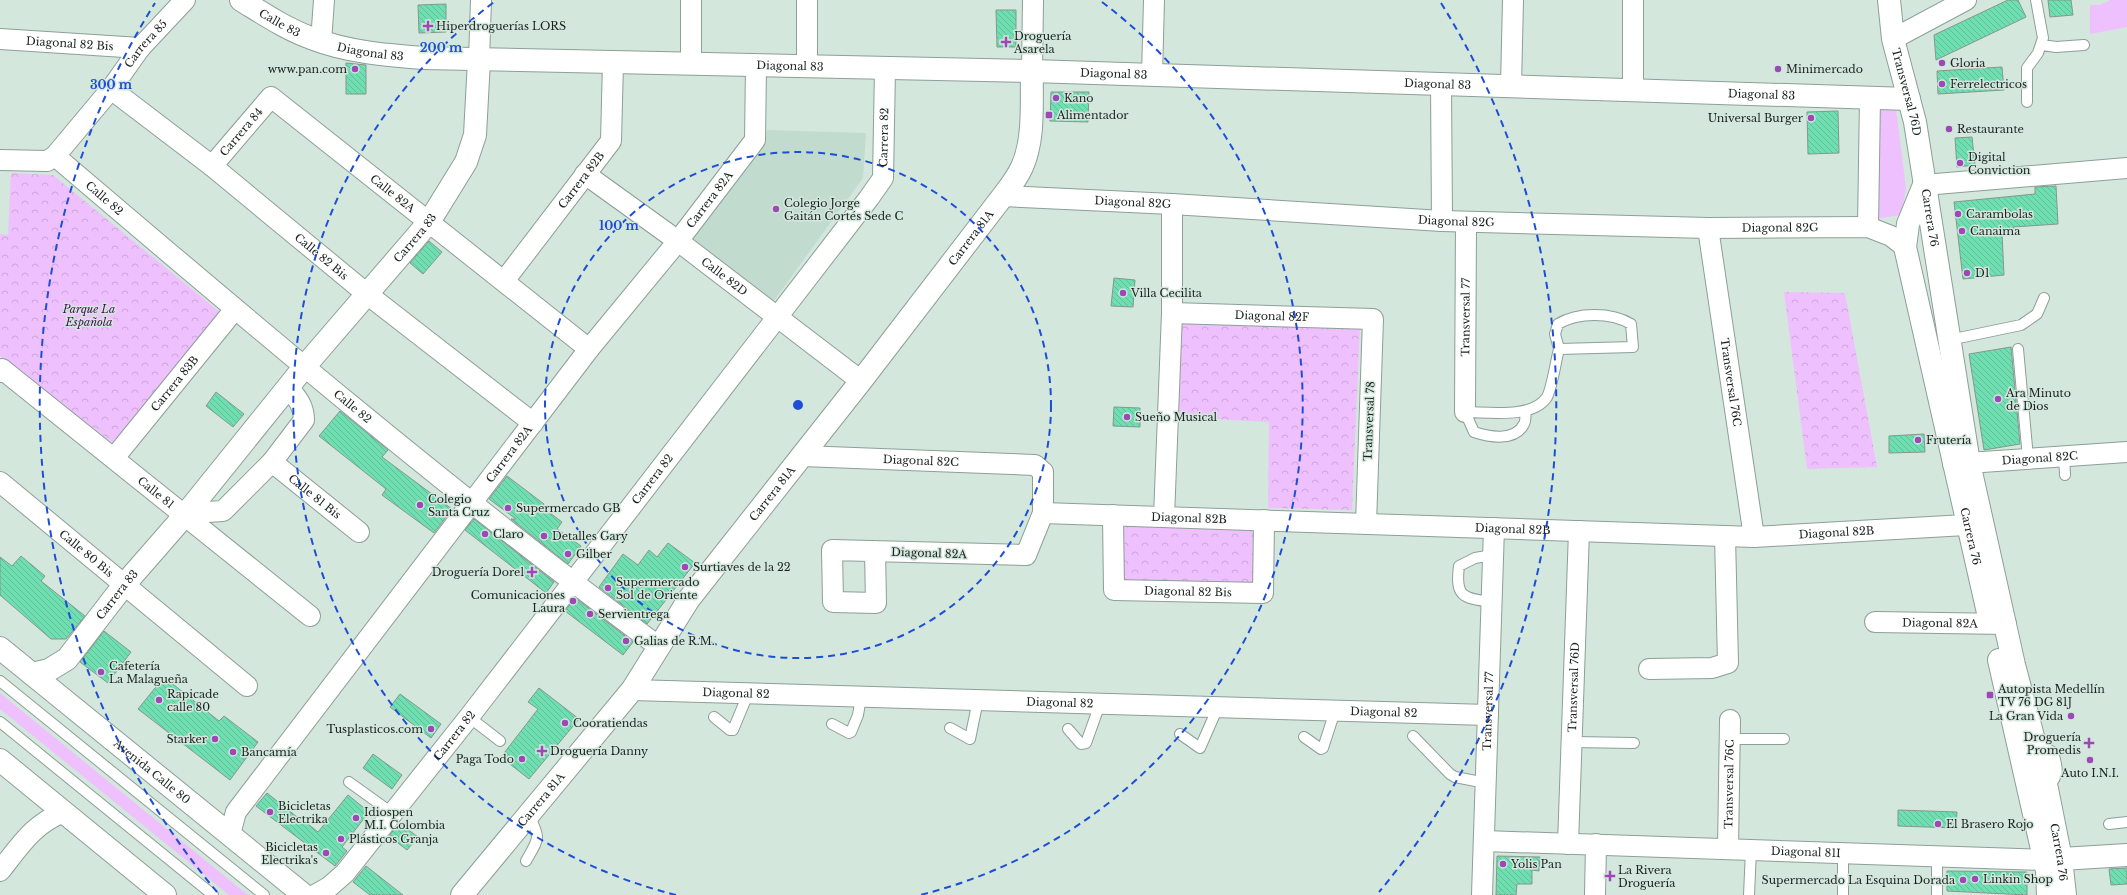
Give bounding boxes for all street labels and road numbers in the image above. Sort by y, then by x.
street label: Calle 83 [257,6,303,40]
street label: Carrera 85 [121,17,170,70]
street label: Diagonal 82 Bis [26,34,114,53]
street label: Diagonal 83 [336,40,405,63]
street label: Transversal 76D [1889,47,1924,137]
street label: Diagonal 83 [756,58,824,74]
street label: Diagonal 83 [1080,66,1148,82]
street label: Diagonal 83 [1404,76,1472,92]
street label: Diagonal 83 [1728,86,1796,102]
street label: Carrera 84 [217,105,266,159]
street label: Carrera 82 [876,107,891,167]
street label: Carrera 82B [555,149,607,211]
street label: Carrera 82A [683,168,736,231]
street label: Calle 82A [367,171,418,216]
street label: Calle 82 [83,178,126,218]
street label: Carrera 76 [1919,188,1942,248]
street label: Diagonal 82G [1094,193,1172,211]
street label: Carrera 81A [945,207,997,268]
street label: Carrera 83 [390,211,440,265]
street label: Diagonal 82G [1417,212,1495,229]
street label: Diagonal 82G [1742,220,1819,235]
street label: Calle 82 Bis [292,230,351,283]
street label: Calle 82D [698,254,751,299]
street label: Transversal 77 [1458,277,1473,356]
street label: Diagonal 82F [1234,308,1310,324]
street label: Transversal 76C [1717,337,1744,428]
street label: Carrera 83B [148,353,201,414]
street label: Transversal 78 [1361,381,1377,461]
street label: Calle 82 [331,387,375,426]
street label: Carrera 82A [483,422,535,485]
street label: Diagonal 82C [2001,448,2078,468]
street label: Carrera 82 [629,451,676,507]
street label: Diagonal 82C [883,452,959,469]
street label: Carrera 81A [746,463,798,524]
street label: Calle 81 Bis [286,471,344,522]
street label: Calle 81 [135,474,177,512]
street label: Carrera 76 [1957,506,1984,566]
street label: Diagonal 82B [1151,510,1227,526]
street label: Diagonal 82B [1475,521,1551,537]
street label: Diagonal 82B [1798,523,1875,541]
street label: Calle 80 Bis [56,527,116,580]
street label: Diagonal 82A [891,545,968,561]
street label: Carrera 83 [93,567,141,622]
street label: Diagonal 82 Bis [1144,584,1232,599]
street label: Diagonal 82A [1902,615,1978,631]
street label: Transversal 76D [1565,642,1582,732]
street label: Transversal 77 [1480,671,1496,751]
street label: Diagonal 82 [702,685,770,701]
street label: Diagonal 82 [1026,695,1094,710]
street label: Diagonal 82 [1350,704,1418,720]
street label: Carrera 82 [430,708,478,763]
street label: Avenida Calle 80 [110,736,193,807]
street label: Transversal 76C [1721,739,1737,829]
street label: Carrera 81A [515,769,568,829]
street label: Carrera 76 [2047,822,2070,882]
street label: Diagonal 81I [1771,844,1841,860]

